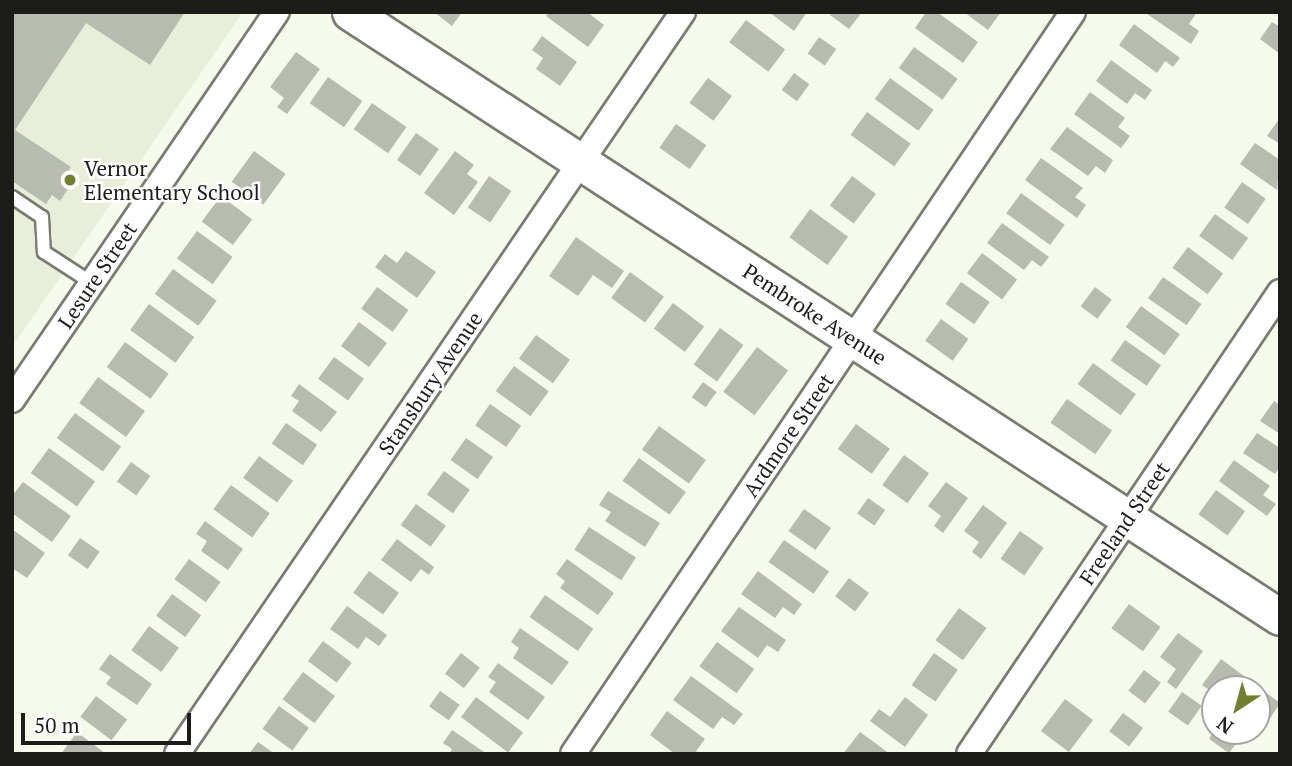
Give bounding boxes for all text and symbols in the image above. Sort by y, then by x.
place label: Vernor Elementary School [84,155,260,205]
marker: Vernor Elementary School [62,172,78,188]
street label: Lesure Street [52,217,142,333]
street label: Pembroke Avenue [738,258,892,370]
street label: Stansbury Avenue [373,306,487,460]
street label: Ardmore Street [737,368,839,502]
street label: Freeland Street [1074,457,1174,589]
north arrow [1201,675,1271,745]
scale bar [24,700,194,744]
text: 50 m [34,711,80,739]
text: N [1211,711,1238,740]

